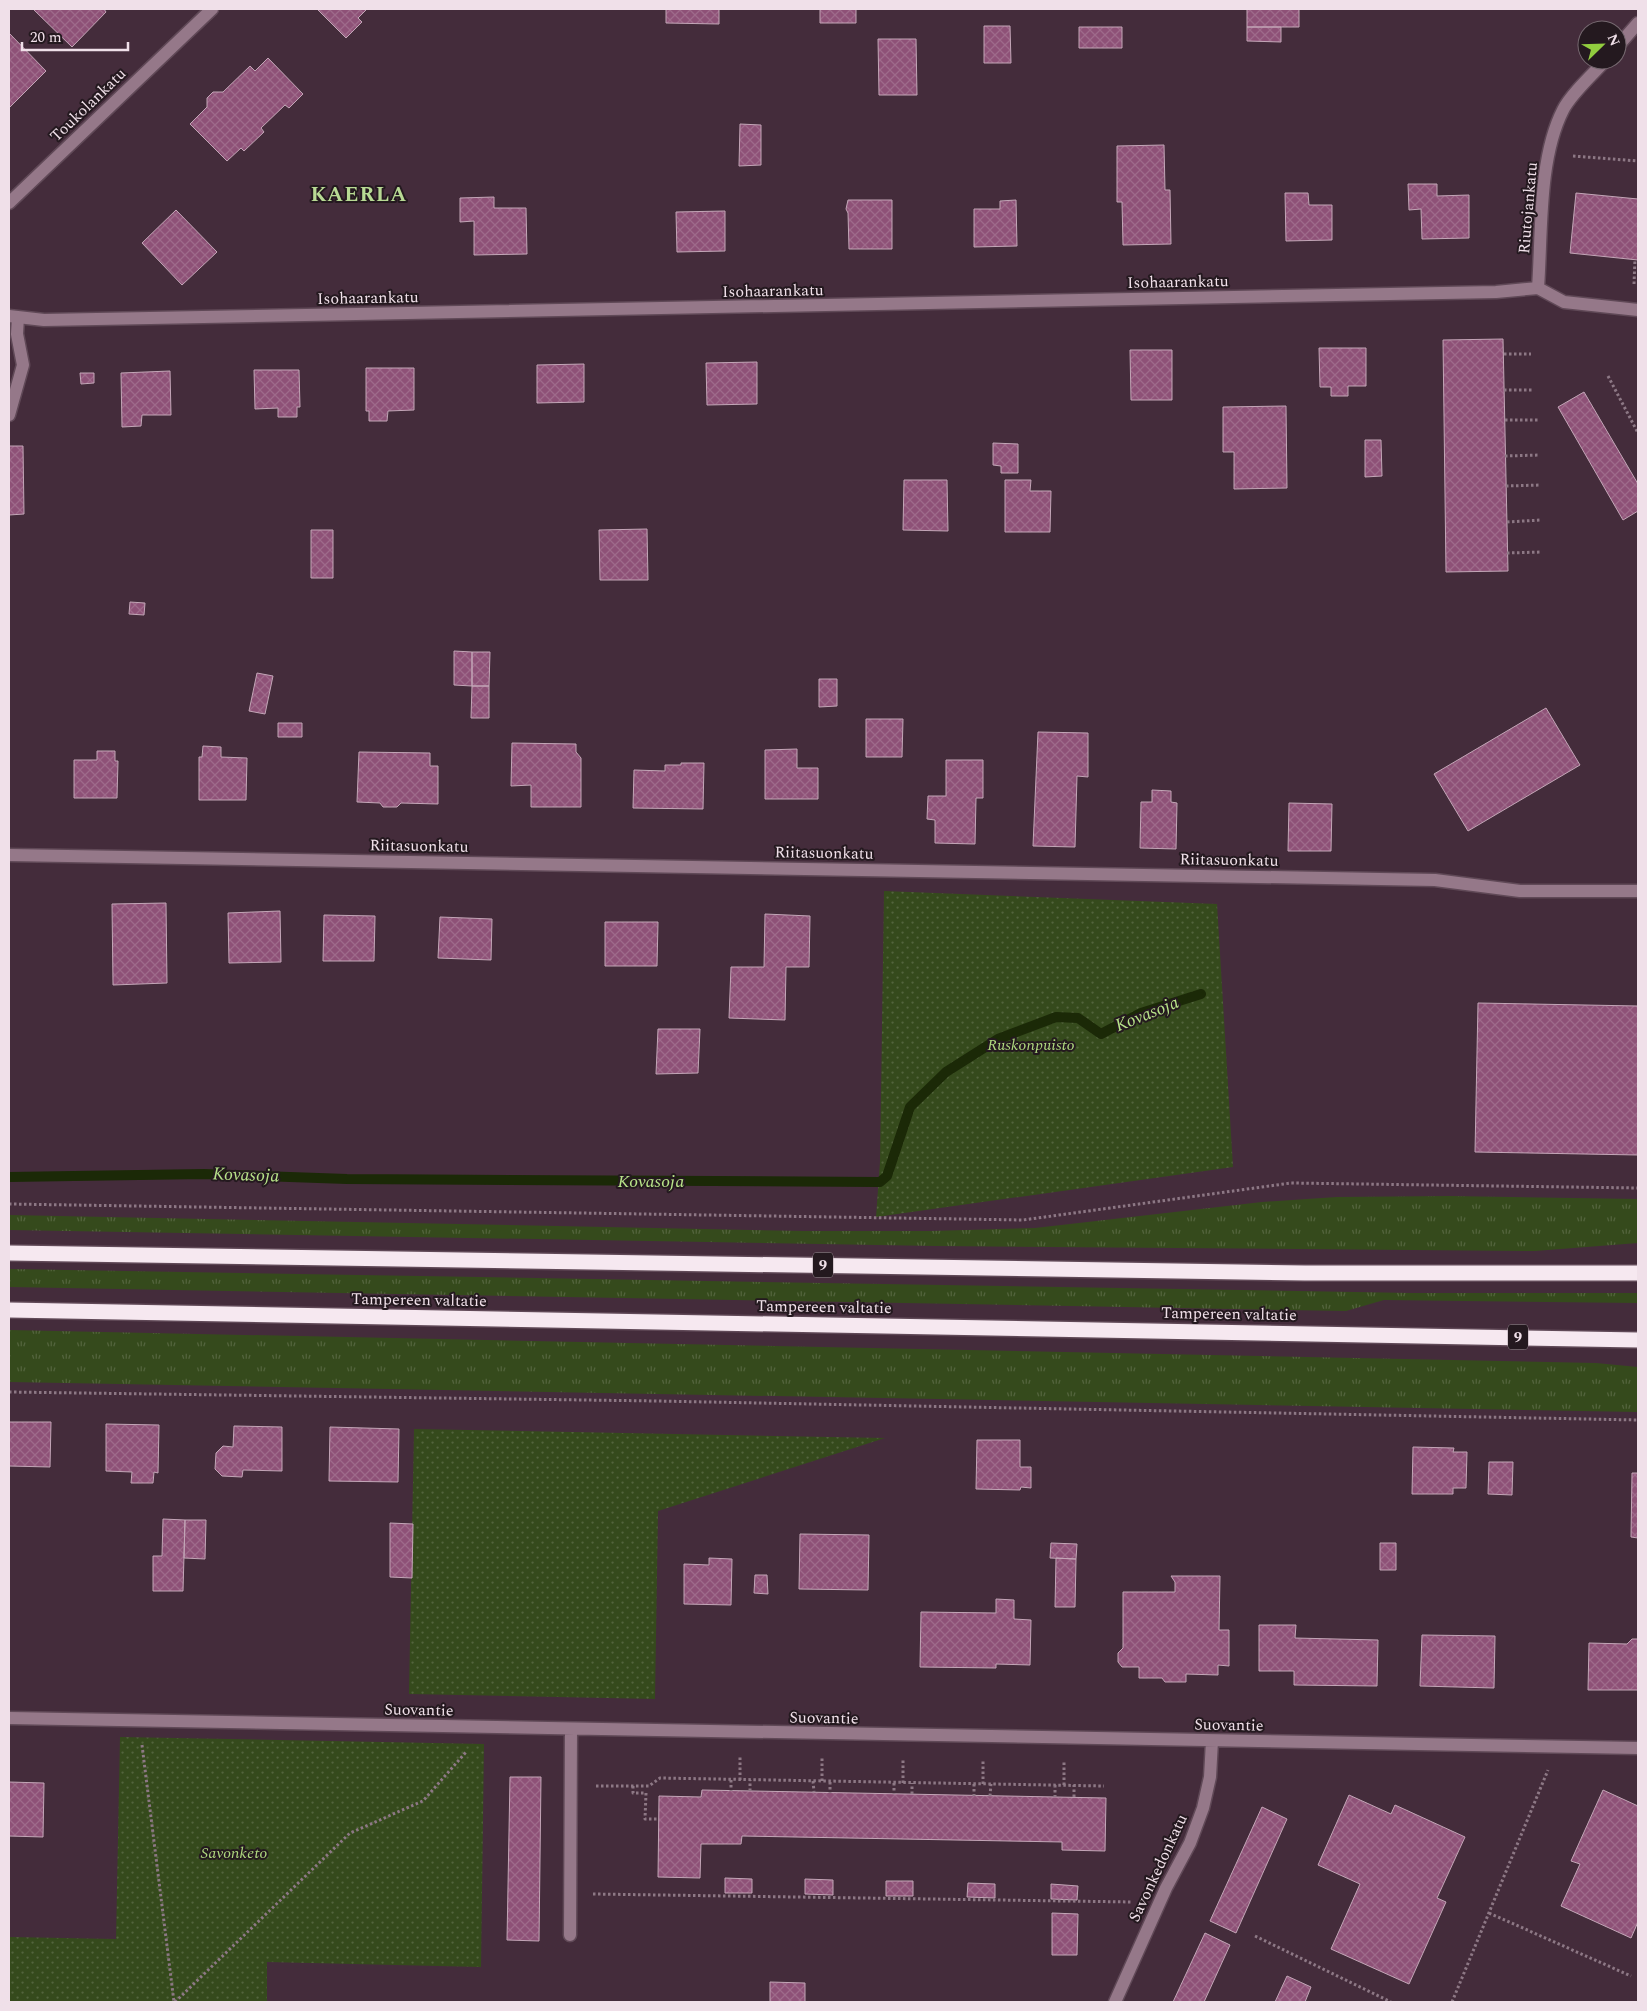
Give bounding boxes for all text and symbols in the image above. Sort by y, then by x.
scale bar [22,20,129,52]
north arrow [1577,20,1627,70]
text: 20 m [30,26,62,49]
text: N [1602,31,1625,49]
street label: Toukolankatu [44,62,132,148]
street label: Riutojankatu [1512,161,1544,255]
district label: KAERLA [310,179,408,211]
street label: Isohaarankatu [1127,269,1229,295]
street label: Isohaarankatu [722,278,824,304]
street label: Isohaarankatu [317,285,419,311]
street label: Riitasuonkatu [369,833,469,859]
street label: Riitasuonkatu [774,840,874,866]
street label: Riitasuonkatu [1179,847,1279,873]
water label: Kovasoja [1111,989,1183,1039]
park label: Ruskonpuisto [987,1033,1075,1057]
water label: Kovasoja [212,1160,280,1190]
water label: Kovasoja [618,1168,684,1195]
road number: 9 [813,1252,833,1278]
street label: Tampereen valtatie [351,1287,487,1313]
street label: Tampereen valtatie [756,1294,892,1320]
street label: Tampereen valtatie [1161,1301,1297,1327]
road number: 9 [1508,1324,1528,1350]
street label: Suovantie [384,1697,454,1723]
street label: Suovantie [789,1705,859,1731]
street label: Suovantie [1194,1712,1264,1738]
street label: Savonkedonkatu [1122,1810,1194,1926]
park label: Savonketo [201,1841,267,1865]

